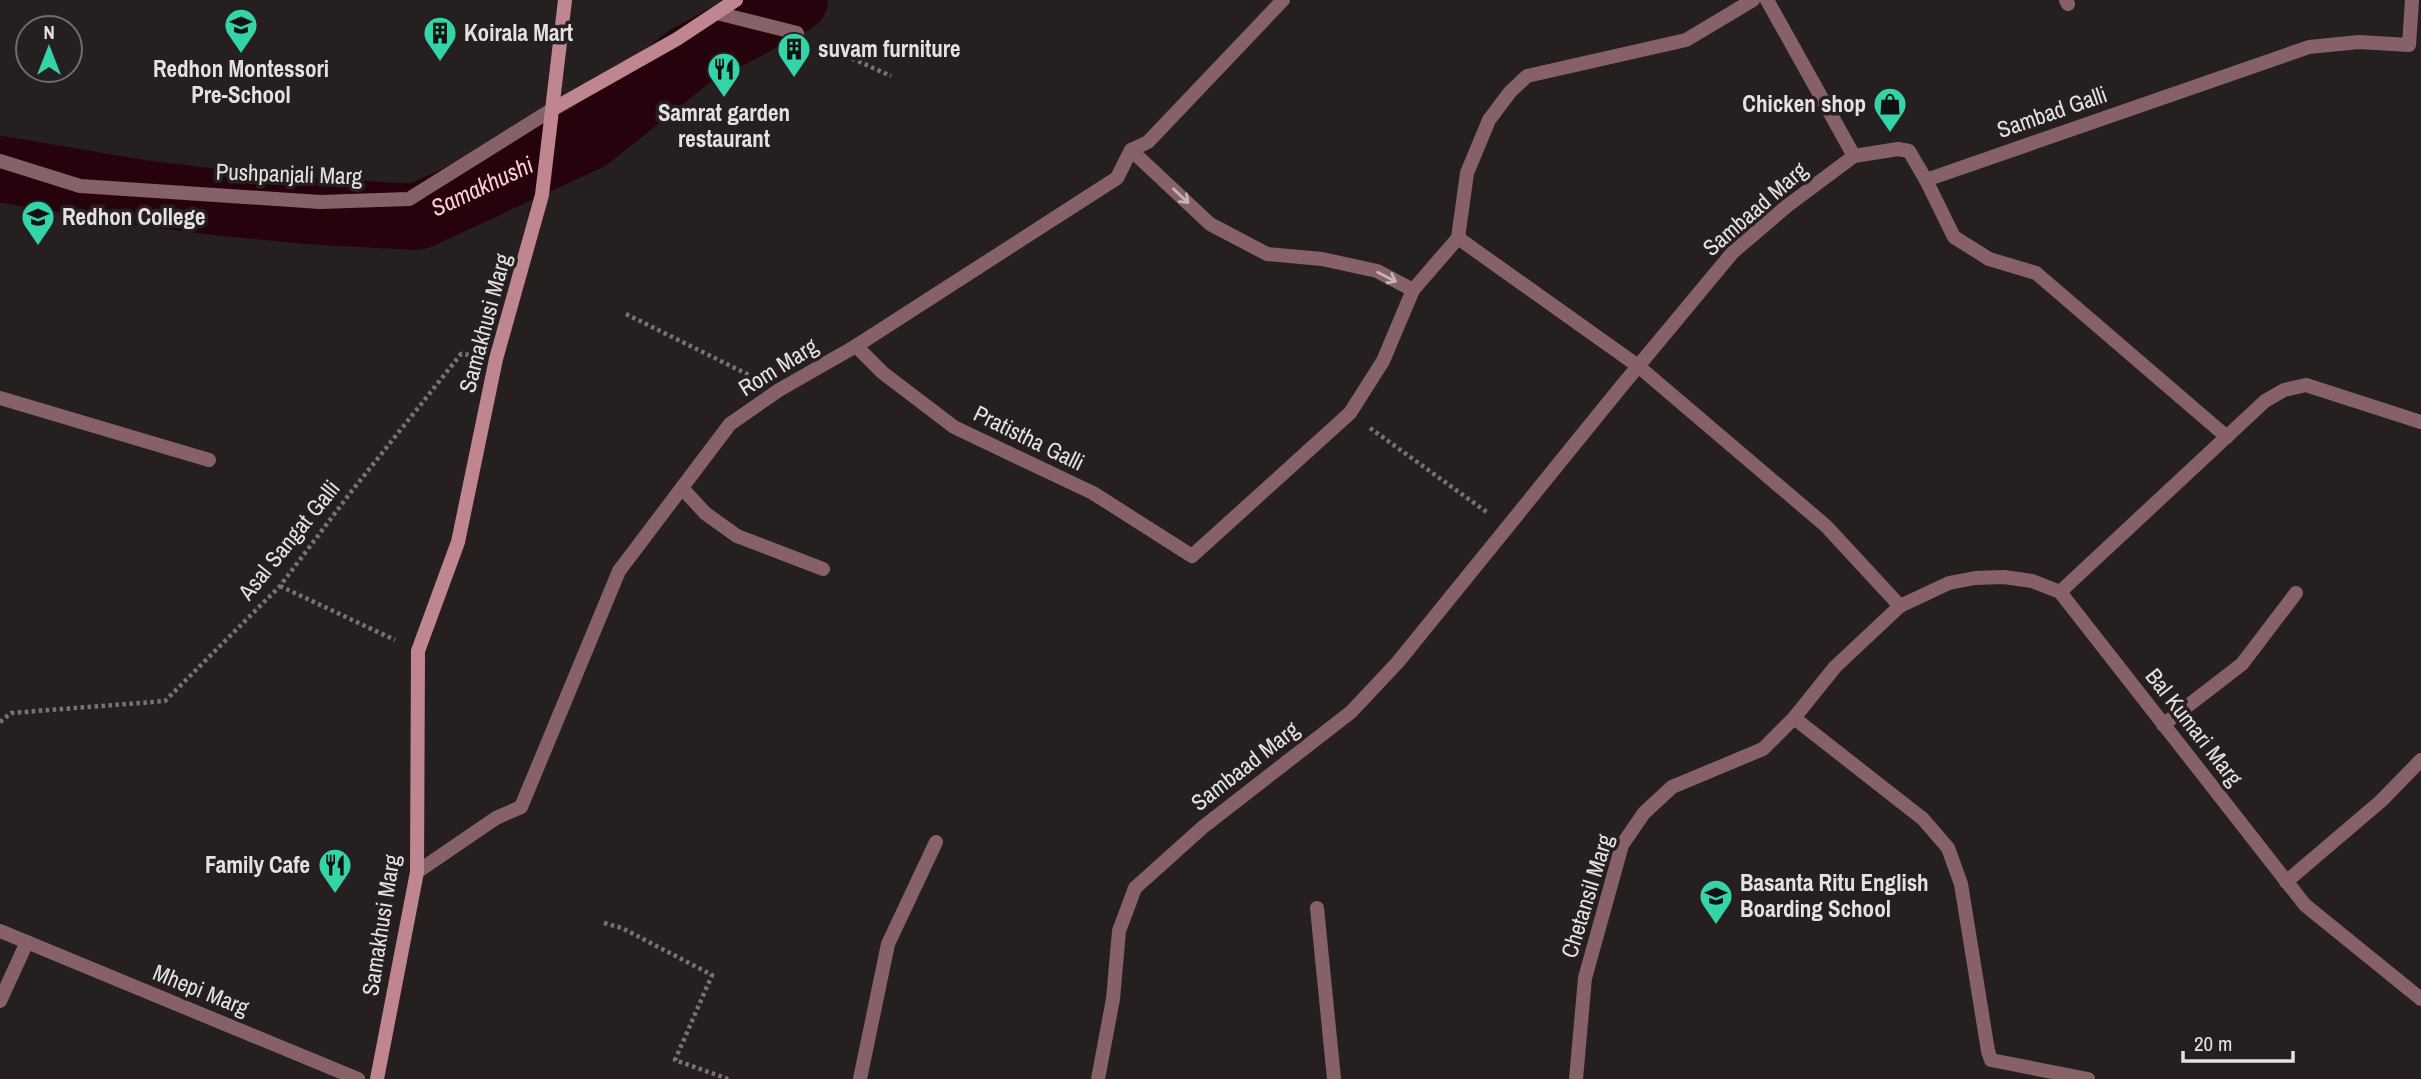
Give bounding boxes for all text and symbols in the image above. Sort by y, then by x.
school or university icon: Redhon Montessori Pre-School [222,6,260,55]
north arrow [14,14,84,84]
building icon: Koirala Mart [421,14,459,63]
place label: Koirala Mart [464,17,573,48]
text: N [43,19,55,45]
building icon: suvam furniture [775,30,813,79]
place label: suvam furniture [818,33,961,64]
restaurant icon: Samrat garden restaurant [705,50,743,99]
place label: Redhon Montessori Pre-School [153,53,329,110]
street label: Sambad Galli [1993,78,2111,145]
shop icon: Chicken shop [1871,85,1909,134]
place label: Chicken shop [1742,88,1866,119]
place label: Samrat garden restaurant [658,97,790,154]
water label: Samakhushi [425,148,539,223]
street label: Sambaad Marg [1696,154,1814,263]
street label: Pushpanjali Marg [215,155,363,192]
one-way arrow [1172,188,1189,205]
school or university icon: Redhon College [19,198,57,247]
place label: Redhon College [62,201,206,232]
street label: Samakhusi Marg [451,250,518,396]
one-way arrow [1376,270,1397,284]
street label: Rom Marg [732,330,824,403]
street label: Pratistha Galli [969,397,1090,478]
street label: Asal Sangat Galli [230,473,347,607]
street label: Bal Kumari Marg [2139,661,2250,792]
street label: Sambaad Marg [1184,713,1305,818]
street label: Chetansil Marg [1553,830,1620,962]
restaurant icon: Family Cafe [316,846,354,895]
place label: Family Cafe [205,849,310,880]
street label: Samakhusi Marg [354,852,407,998]
place label: Basanta Ritu English Boarding School [1740,867,1929,924]
school or university icon: Basanta Ritu English Boarding School [1697,877,1735,926]
street label: Mhepi Marg [149,956,254,1023]
scale bar [2183,1020,2293,1064]
text: 20 m [2194,1029,2232,1058]

